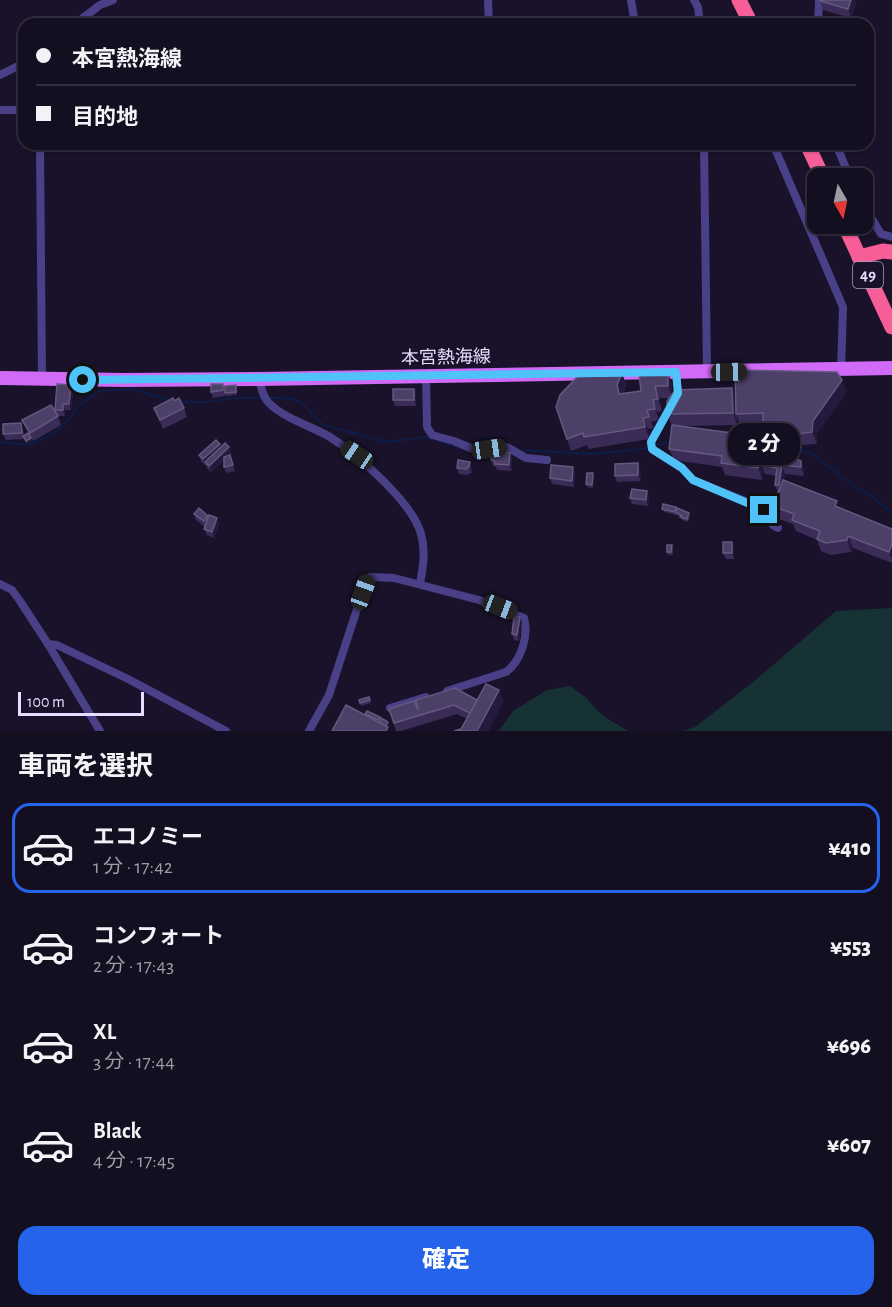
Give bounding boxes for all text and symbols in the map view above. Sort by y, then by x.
text: 本宮熱海線 [72,48,182,70]
text: 目的地 [72,106,138,128]
north arrow [807,168,873,234]
map controls [807,168,873,234]
road number: 49 [853,262,883,288]
street label: 本宮熱海線 [401,346,491,368]
car [711,363,747,381]
route start [69,366,96,393]
callout: 2 分 [728,423,800,465]
text: 2 分 [748,434,780,454]
car [337,437,377,473]
car [470,438,508,460]
route end [750,496,777,523]
car [348,572,378,612]
car [480,592,520,622]
scale bar [18,689,144,716]
text: 100 m [27,694,65,710]
text: 車両を選択 [18,753,153,780]
icon: car [21,821,75,875]
text: エコノミー [93,826,203,848]
text: ¥410 [828,837,871,859]
text: 1 分 · 17:42 [93,857,173,877]
icon: car [21,920,75,974]
text: コンフォート [93,925,224,947]
text: ¥553 [830,936,871,958]
text: 2 分 · 17:43 [93,956,174,976]
icon: car [21,1019,75,1073]
text: XL [93,1021,116,1043]
text: ¥696 [827,1035,871,1057]
text: 3 分 · 17:44 [93,1052,175,1072]
icon: car [21,1118,75,1172]
text: Black [93,1120,141,1142]
text: ¥607 [827,1134,871,1156]
text: 4 分 · 17:45 [93,1151,175,1171]
button: 確定 [18,1226,874,1295]

